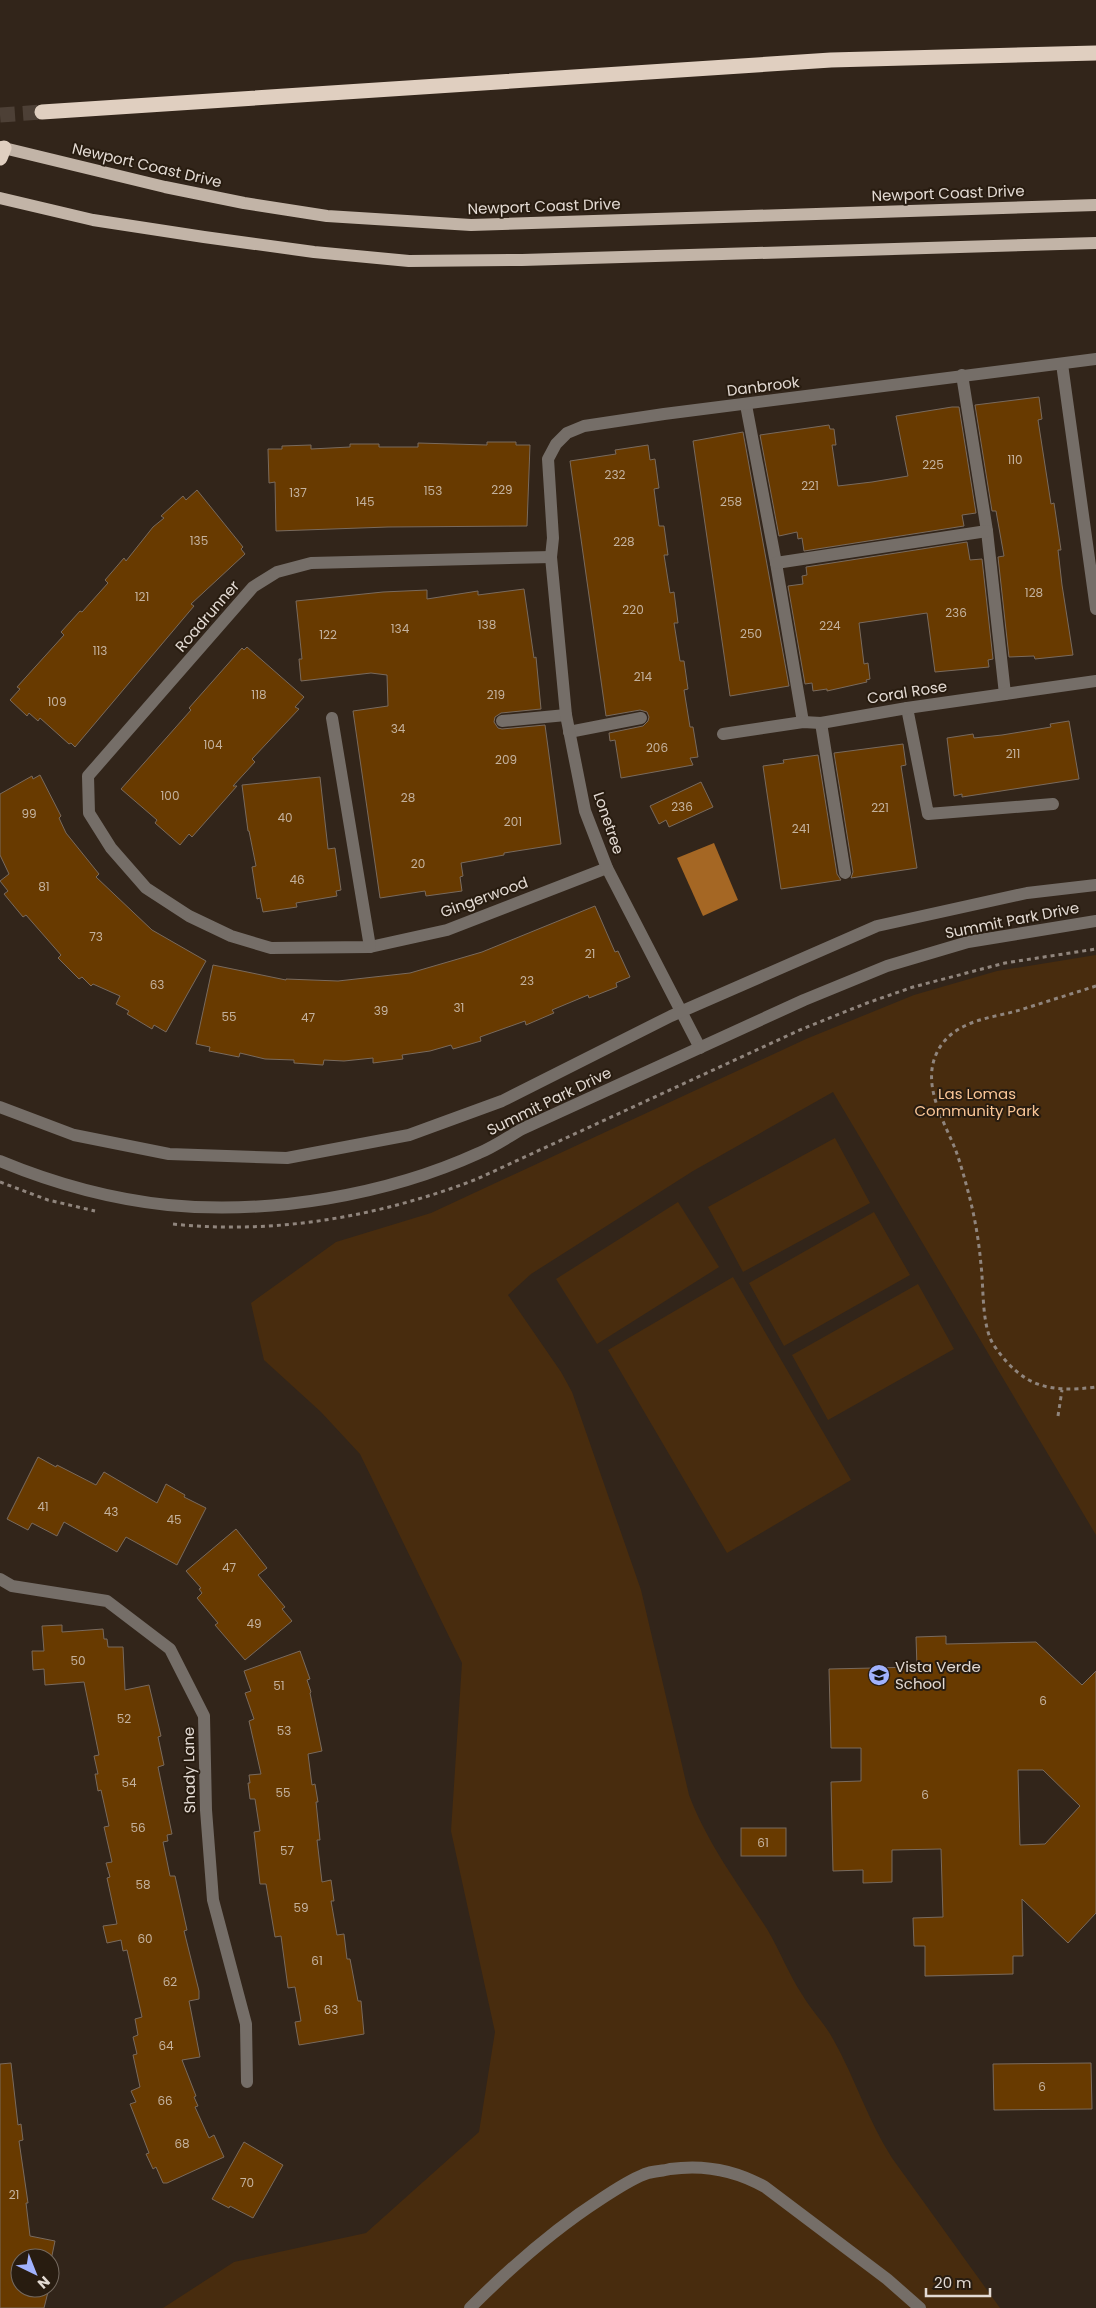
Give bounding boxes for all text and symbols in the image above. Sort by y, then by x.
street label: Newport Coast Drive [70,138,224,192]
street label: Newport Coast Drive [871,180,1025,206]
street label: Newport Coast Drive [467,193,621,219]
street label: Danbrook [725,371,801,401]
house number: 110 [1007,451,1023,468]
house number: 225 [922,456,944,473]
house number: 232 [605,466,626,483]
house number: 221 [801,477,819,494]
house number: 229 [491,481,513,498]
house number: 153 [424,482,442,499]
house number: 137 [289,484,307,501]
house number: 145 [356,493,374,510]
house number: 258 [720,493,742,510]
house number: 135 [190,532,208,549]
house number: 228 [613,533,635,550]
street label: Roadrunner [170,575,244,656]
house number: 128 [1025,584,1043,601]
house number: 121 [135,588,149,605]
house number: 220 [622,601,644,618]
house number: 236 [945,604,967,621]
house number: 138 [478,616,496,633]
house number: 224 [819,617,841,634]
house number: 134 [391,620,410,637]
house number: 250 [740,625,762,642]
house number: 122 [319,626,337,643]
house number: 113 [93,642,107,659]
house number: 214 [634,668,653,685]
street label: Coral Rose [866,675,948,709]
house number: 118 [251,686,267,703]
house number: 219 [487,686,505,703]
house number: 109 [48,693,66,710]
house number: 34 [391,720,406,737]
house number: 104 [204,736,223,753]
house number: 206 [646,739,668,756]
house number: 211 [1006,745,1020,762]
house number: 209 [495,751,517,768]
house number: 100 [161,787,179,804]
house number: 28 [401,789,415,806]
street label: Lonetree [589,789,629,857]
house number: 236 [671,798,693,815]
house number: 221 [871,799,889,816]
house number: 99 [21,805,37,822]
house number: 40 [277,809,293,826]
house number: 201 [504,813,522,830]
house number: 241 [792,820,810,837]
house number: 20 [411,855,425,872]
house number: 46 [289,871,305,888]
street label: Gingerwood [437,871,531,923]
house number: 81 [38,878,50,895]
street label: Summit Park Drive [943,897,1081,943]
house number: 73 [89,928,103,945]
house number: 21 [585,945,595,962]
house number: 23 [520,972,534,989]
house number: 63 [150,976,164,993]
house number: 31 [454,999,464,1016]
house number: 39 [374,1002,388,1019]
house number: 55 [221,1008,237,1025]
house number: 47 [301,1009,315,1026]
street label: Summit Park Drive [483,1062,615,1140]
park label: Las Lomas Community Park [914,1083,1040,1121]
house number: 41 [37,1498,49,1515]
house number: 43 [104,1503,118,1520]
house number: 45 [166,1511,182,1528]
house number: 47 [222,1559,236,1576]
house number: 49 [246,1615,262,1632]
house number: 50 [70,1652,86,1669]
place label: Vista Verde School [895,1656,981,1694]
school or university icon: Vista Verde School [867,1663,891,1687]
house number: 51 [273,1677,285,1694]
house number: 6 [1039,1692,1047,1709]
house number: 52 [117,1710,131,1727]
house number: 53 [277,1722,291,1739]
street label: Shady Lane [178,1726,200,1814]
house number: 54 [121,1774,137,1791]
house number: 55 [275,1784,291,1801]
house number: 6 [921,1786,929,1803]
house number: 56 [130,1819,146,1836]
house number: 61 [757,1834,769,1851]
house number: 57 [280,1842,294,1859]
house number: 58 [135,1876,151,1893]
house number: 59 [293,1899,309,1916]
house number: 60 [137,1930,153,1947]
house number: 61 [311,1952,323,1969]
house number: 62 [163,1973,177,1990]
house number: 63 [324,2001,338,2018]
house number: 64 [158,2037,174,2054]
house number: 6 [1038,2078,1046,2095]
house number: 66 [157,2092,173,2109]
house number: 68 [174,2135,190,2152]
house number: 70 [240,2174,254,2191]
house number: 21 [9,2186,19,2203]
north arrow [10,2248,60,2298]
scale bar [926,2266,990,2298]
text: N [33,2272,55,2293]
text: 20 m [934,2272,972,2293]

